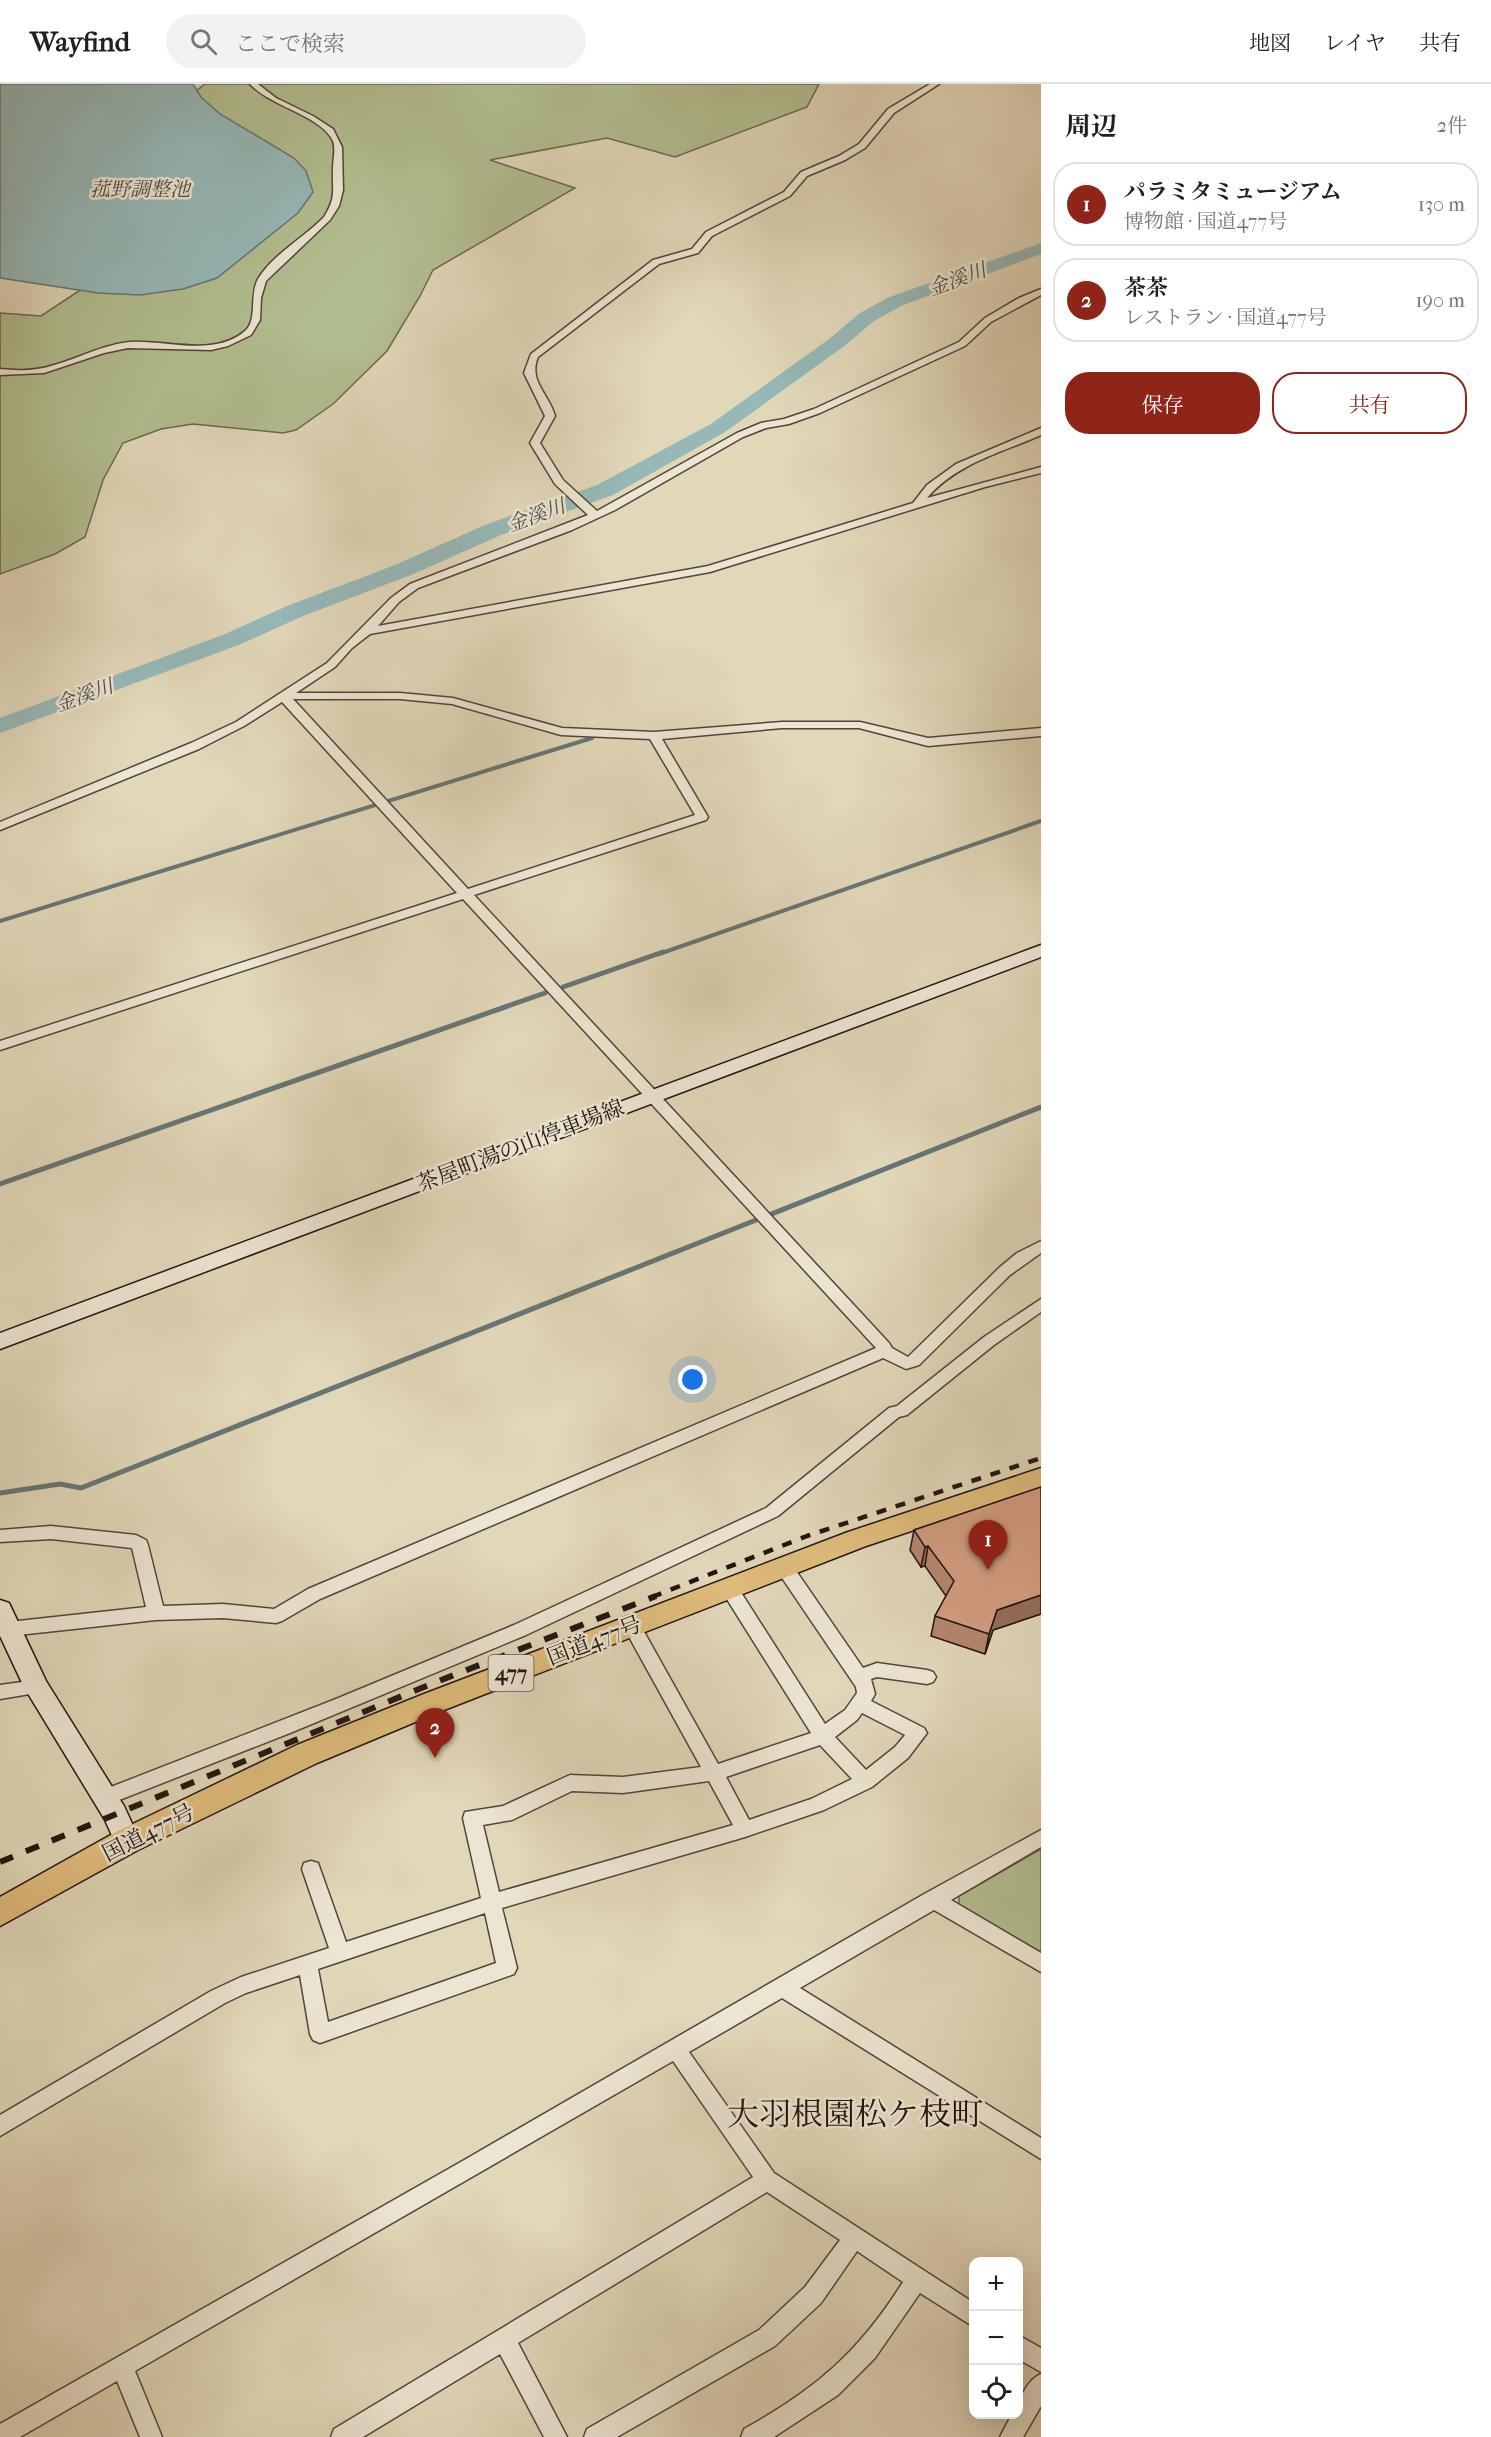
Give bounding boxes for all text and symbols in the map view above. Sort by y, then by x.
search box [166,14,586,68]
text: Wayfind [30,25,130,58]
icon: search [187,25,220,58]
text: ここで検索 [235,31,345,57]
text: 地図 [1249,31,1291,55]
text: レイヤ [1324,31,1386,55]
text: 共有 [1419,31,1461,55]
text: 周辺 [1065,111,1117,142]
text: 2件 [1437,114,1467,137]
water label: 菰野調整池 [90,178,192,201]
text: パラミタミュージアム [1124,179,1342,205]
text: 1 [1083,193,1090,216]
text: 130 m [1418,193,1465,216]
text: 博物館 · 国道477号 [1124,210,1287,233]
water label: 金溪川 [925,258,991,301]
text: 茶茶 [1124,275,1168,301]
text: 2 [1081,289,1092,312]
text: 190 m [1415,289,1465,312]
text: レストラン · 国道477号 [1124,306,1327,329]
button: 保存 [1065,372,1260,434]
button: 共有 [1272,372,1467,434]
water label: 金溪川 [504,494,570,537]
water label: 金溪川 [52,674,118,717]
street label: 茶屋町湯の山停車場線 [413,1094,628,1197]
your location [678,1365,707,1394]
pin: 1 [968,1520,1008,1570]
street label: 国道477号 [543,1611,646,1671]
road number: 477 [488,1655,534,1691]
pin: 2 [416,1708,454,1758]
street label: 国道477号 [98,1799,199,1867]
district label: 大羽根園松ケ枝町 [727,2096,983,2133]
map controls [969,2257,1023,2419]
button: + [969,2257,1023,2311]
button: − [969,2311,1023,2365]
button: locate [969,2365,1023,2419]

